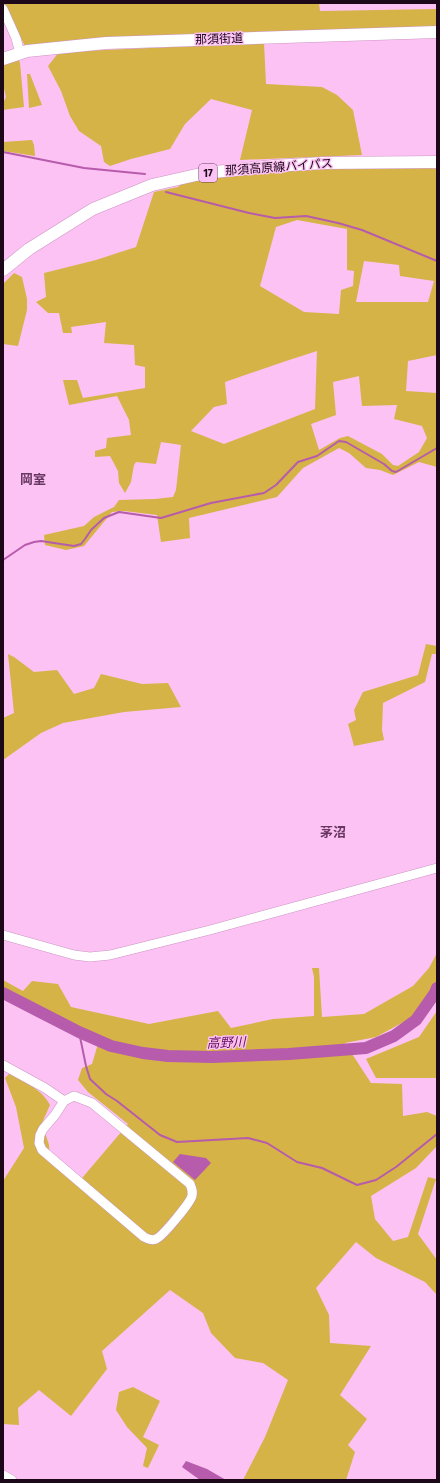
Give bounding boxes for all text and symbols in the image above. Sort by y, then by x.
street label: 那須街道 [195,31,243,47]
street label: 那須高原線バイパス [225,156,333,178]
road number: 17 [199,164,217,182]
district label: 岡室 [20,472,46,487]
district label: 茅沼 [320,825,346,840]
water label: 高野川 [206,1034,248,1051]

